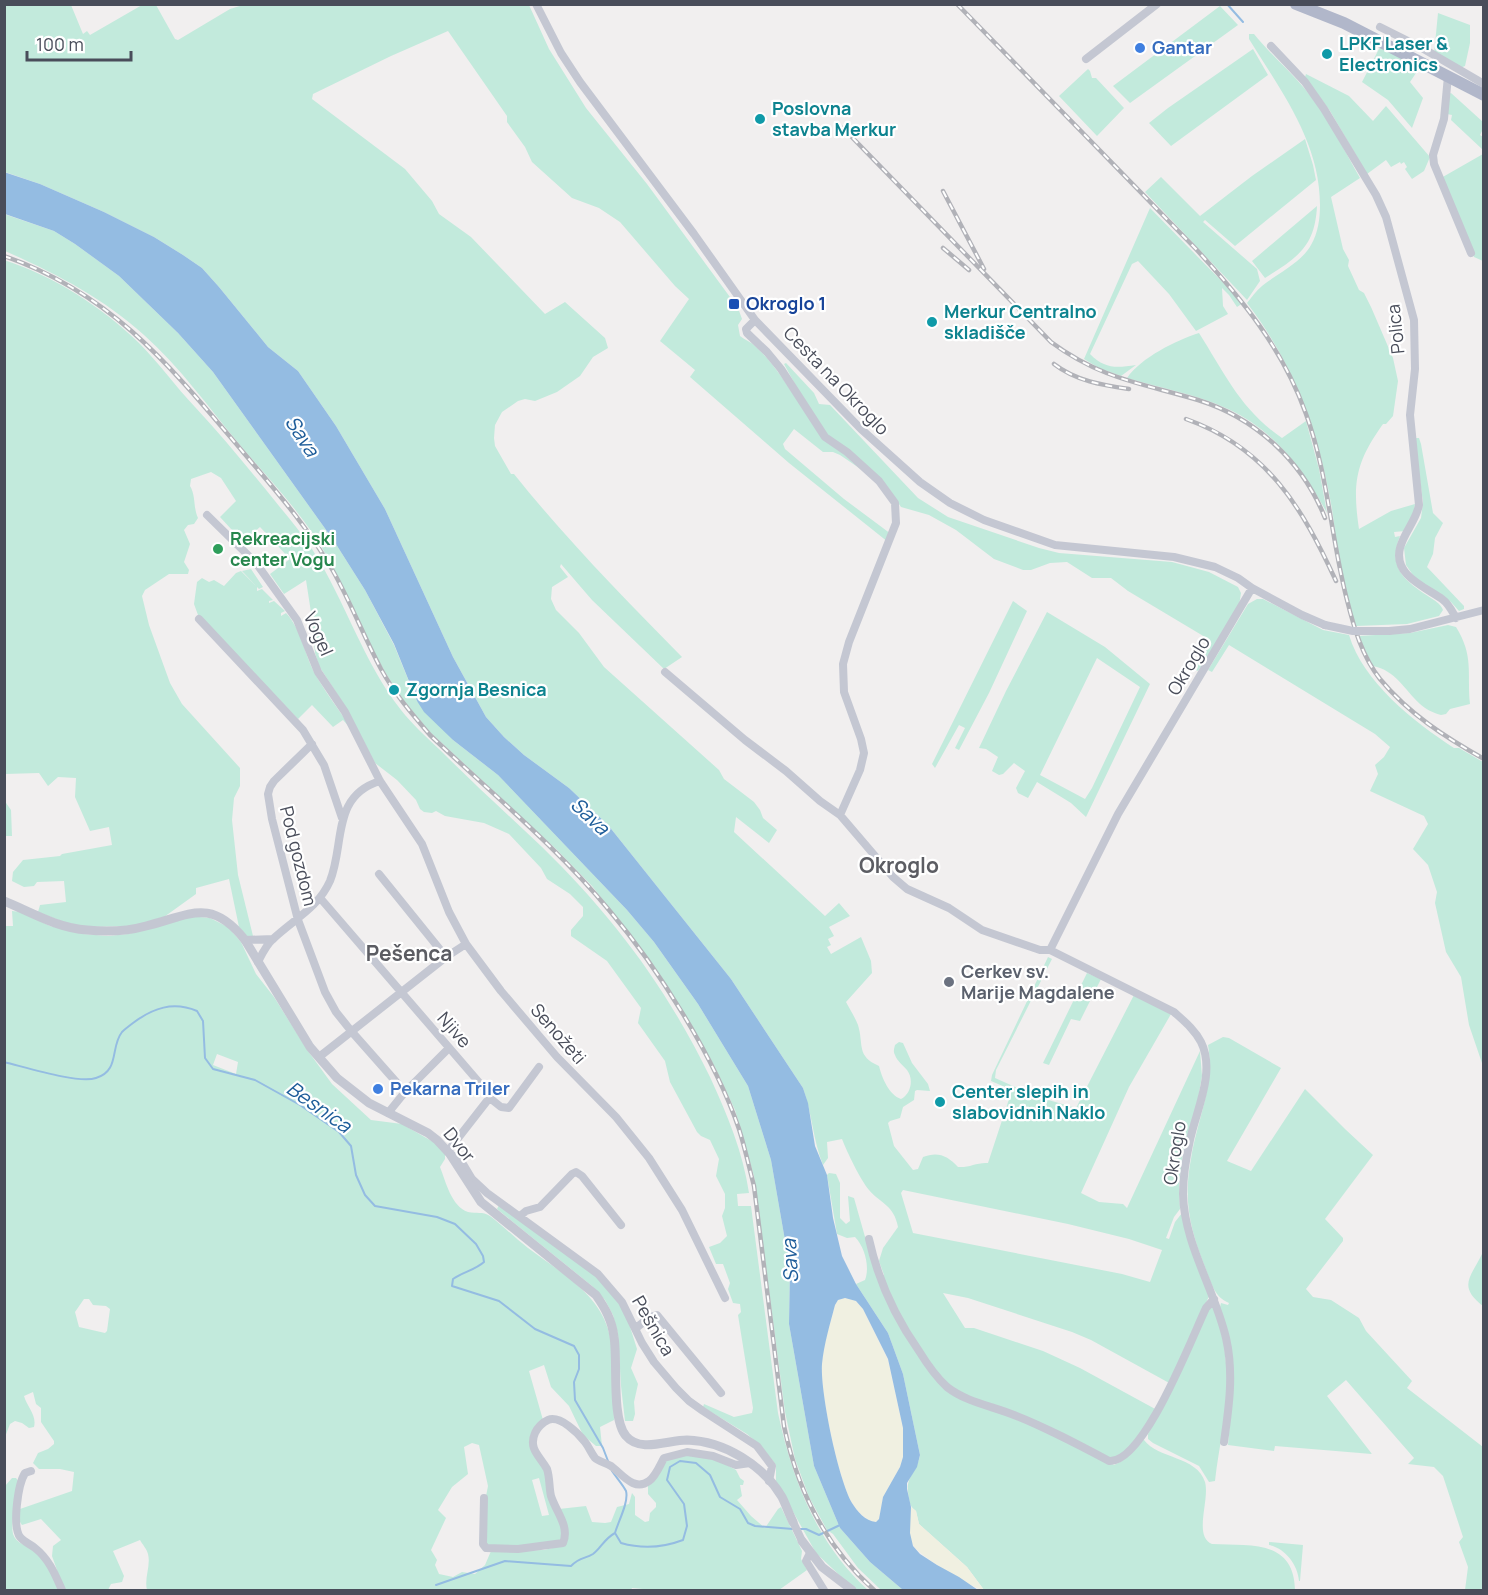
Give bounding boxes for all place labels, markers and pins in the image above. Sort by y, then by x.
place label: LPKF Laser & Electronics [1339,31,1448,76]
place label: Gantar [1152,35,1212,59]
marker: Gantar [1133,41,1147,55]
marker: LPKF Laser & Electronics [1320,47,1334,61]
place label: Poslovna stavba Merkur [772,96,896,141]
marker: Poslovna stavba Merkur [753,112,767,126]
place label: Okroglo 1 [746,291,826,315]
marker: Okroglo 1 [727,297,741,311]
place label: Merkur Centralno skladišče [944,299,1097,344]
marker: Merkur Centralno skladišče [925,315,939,329]
place label: Rekreacijski center Vogu [230,526,335,571]
marker: Rekreacijski center Vogu [211,542,225,556]
place label: Zgornja Besnica [406,677,547,701]
marker: Zgornja Besnica [387,683,401,697]
place label: Cerkev sv. Marije Magdalene [961,959,1115,1004]
marker: Cerkev sv. Marije Magdalene [942,975,956,989]
place label: Pekarna Triler [390,1076,510,1100]
place label: Center slepih in slabovidnih Naklo [952,1079,1105,1124]
marker: Pekarna Triler [371,1082,385,1096]
marker: Center slepih in slabovidnih Naklo [933,1095,947,1109]

